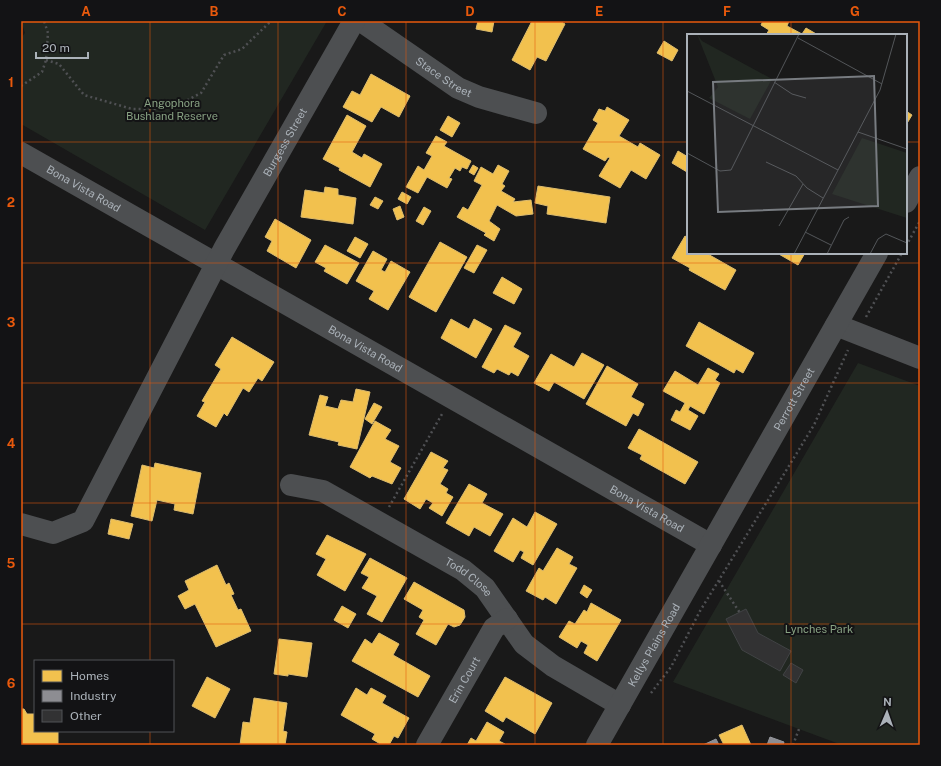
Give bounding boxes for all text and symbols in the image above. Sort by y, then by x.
text: A [81,4,91,19]
text: B [210,4,219,19]
text: C [337,4,347,19]
text: D [465,4,475,19]
text: E [595,4,603,19]
text: F [723,4,731,19]
text: G [850,4,860,19]
scale bar [36,34,88,60]
inset map [687,34,907,254]
text: 20 m [42,41,70,55]
street label: Stace Street [413,55,474,99]
text: 1 [8,75,14,90]
park label: Angophora Bushland Reserve [126,97,218,122]
street label: Burgess Street [261,106,309,178]
street label: Bona Vista Road [44,163,123,214]
text: 2 [7,195,15,210]
text: 3 [7,315,16,330]
street label: Bona Vista Road [326,323,404,374]
street label: Perrott Street [771,365,817,433]
text: 4 [7,436,16,451]
street label: Bona Vista Road [608,483,686,534]
street label: Todd Close [443,555,495,598]
text: 5 [7,556,16,571]
street label: Kellys Plains Road [626,601,682,689]
park label: Lynches Park [785,623,853,635]
street label: Erin Court [446,655,482,705]
legend [34,660,174,732]
text: Homes [70,669,109,683]
text: 6 [7,676,16,691]
text: Industry [70,689,117,703]
north arrow [867,692,907,732]
text: N [883,696,892,708]
text: Other [70,709,102,723]

